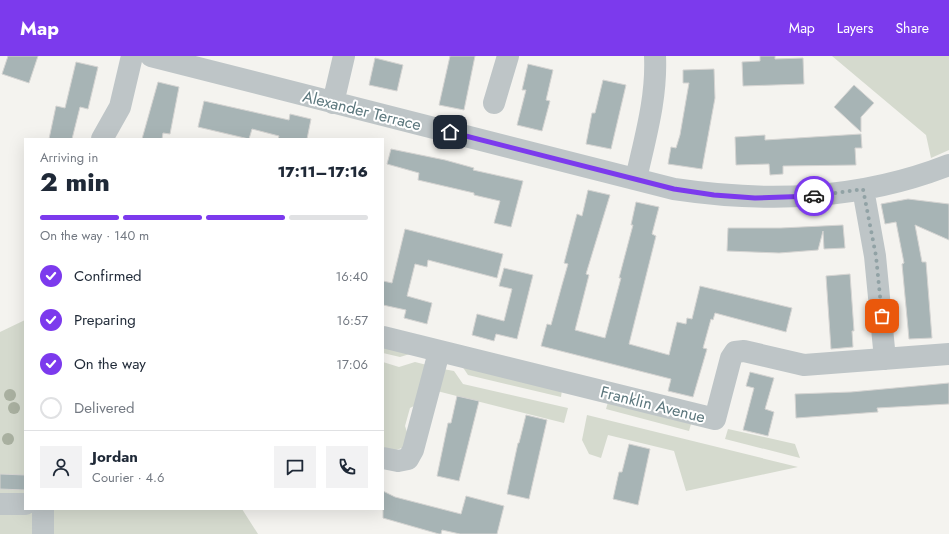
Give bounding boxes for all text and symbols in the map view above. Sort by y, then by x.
text: Map [20,15,59,42]
text: Map [789,18,815,38]
text: Layers [837,18,873,38]
text: Share [895,18,929,38]
street label: Alexander Terrace [300,85,424,136]
pin [433,115,467,149]
icon: home [439,121,461,143]
text: Arriving in [40,148,98,167]
text: 17:11–17:16 [277,161,368,183]
text: 2 min [40,163,110,201]
courier [794,176,834,216]
icon: car [803,185,825,207]
text: On the way · 140 m [40,226,149,245]
icon: check [40,265,62,287]
text: Confirmed [74,265,142,287]
text: 16:40 [335,267,368,286]
pin [865,299,899,333]
icon: bag [871,305,893,327]
icon: check [40,309,62,331]
text: Preparing [74,309,136,331]
text: 16:57 [337,311,368,330]
icon: check [40,353,62,375]
text: On the way [74,353,146,375]
text: 17:06 [336,355,368,374]
street label: Franklin Avenue [598,380,708,429]
text: Delivered [74,397,135,419]
button: person [40,446,82,488]
text: Jordan [92,446,138,468]
button: chat [274,446,316,488]
button: phone [326,446,368,488]
text: Courier · 4.6 [92,468,165,487]

